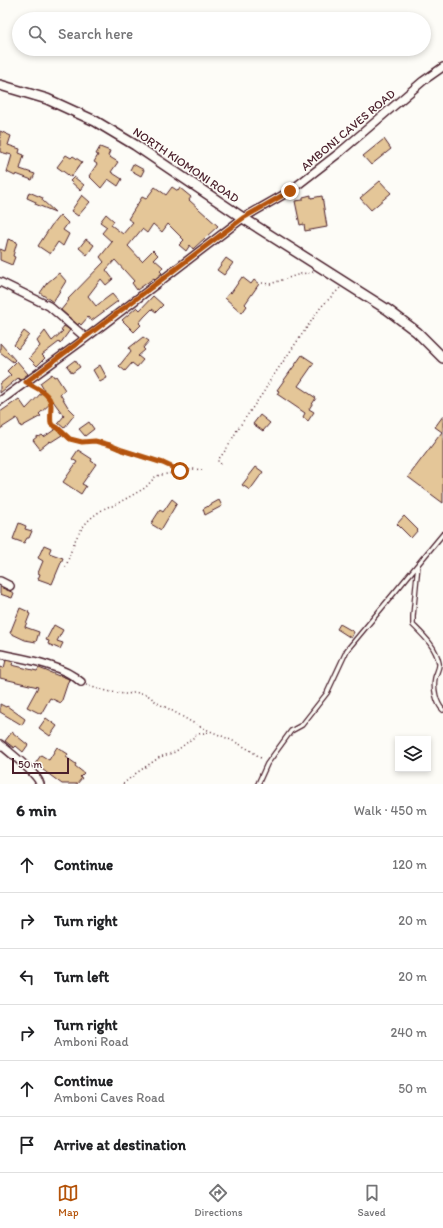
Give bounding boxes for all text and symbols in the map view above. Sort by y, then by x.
search box [12,12,431,56]
icon: search [26,23,48,45]
text: Search here [58,25,133,43]
street label: AMBONI CAVES ROAD [298,86,398,173]
street label: NORTH KIOMONI ROAD [130,124,242,206]
route end [281,182,299,200]
route start [171,462,189,480]
map controls [395,736,431,772]
button: layers [395,736,431,772]
scale bar [12,756,69,775]
text: 50 m [18,758,42,771]
text: 6 min [16,800,57,820]
text: Walk · 450 m [354,803,427,818]
icon: ahead [16,854,38,876]
text: Continue [54,856,113,874]
text: 120 m [392,857,427,872]
icon: right [16,910,38,932]
text: Turn right [54,912,118,930]
text: 20 m [398,913,427,928]
icon: left [16,966,38,988]
text: Turn left [54,968,109,986]
text: 20 m [398,969,427,984]
text: Turn right [54,1016,118,1034]
icon: right [16,1022,38,1044]
text: 240 m [390,1025,427,1040]
text: Amboni Road [54,1034,129,1049]
text: Continue [54,1072,113,1090]
icon: ahead [16,1078,38,1100]
text: 50 m [398,1081,427,1096]
text: Amboni Caves Road [54,1090,165,1105]
icon: arrive [16,1134,38,1156]
text: Arrive at destination [54,1136,186,1154]
tab: Map [57,1182,79,1219]
tab: Directions [194,1182,243,1219]
tab: Saved [357,1182,386,1219]

